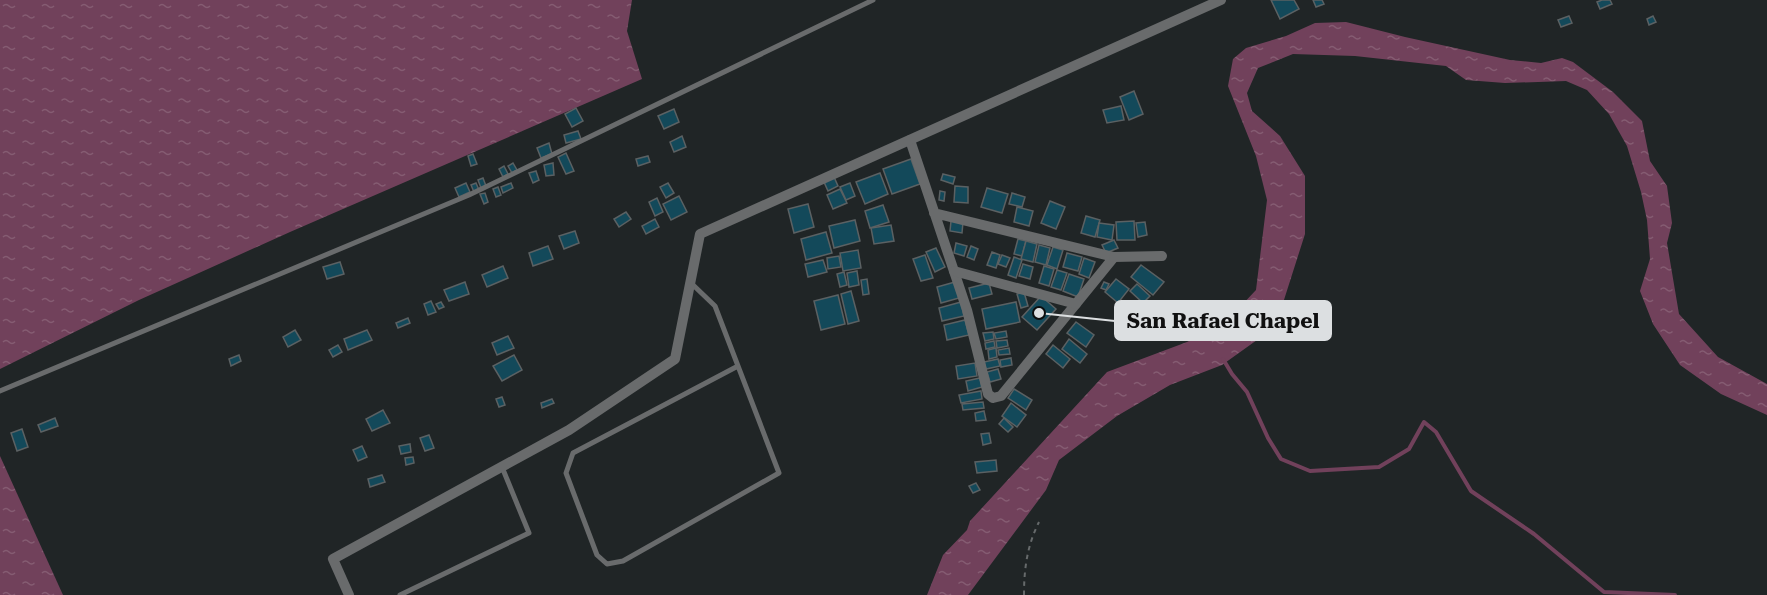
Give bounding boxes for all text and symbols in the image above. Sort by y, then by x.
callout: San Rafael Chapel [1115,301,1331,340]
text: San Rafael Chapel [1127,309,1319,333]

